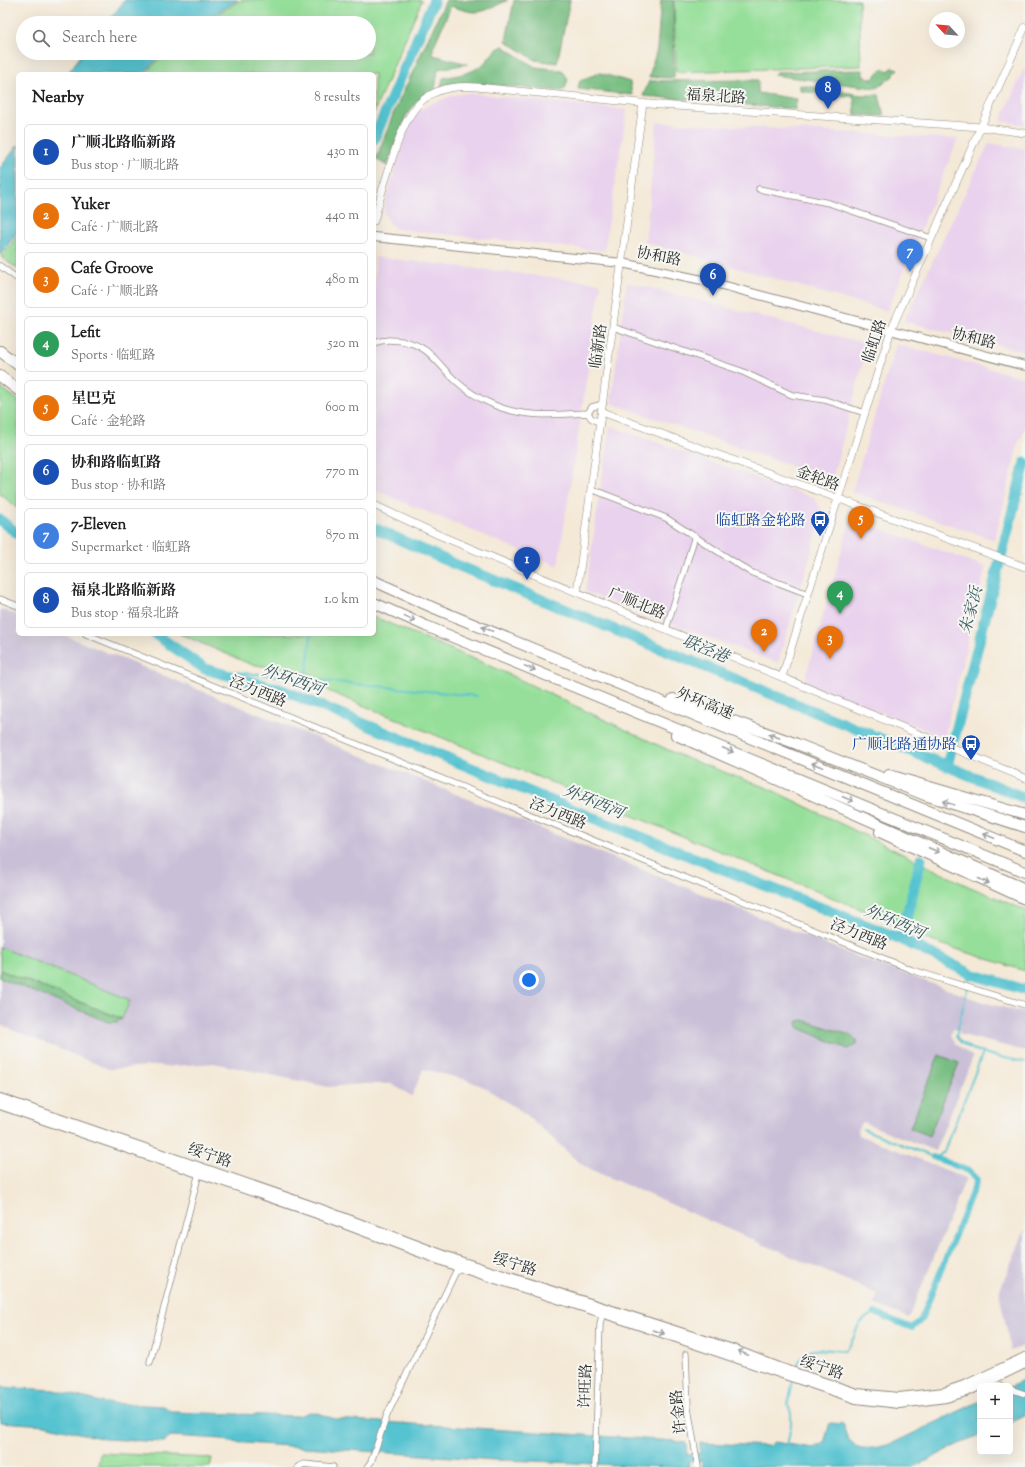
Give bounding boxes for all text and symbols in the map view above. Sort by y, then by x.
north arrow [929,12,965,48]
search box [16,16,376,60]
icon: search [30,27,52,49]
text: Search here [62,28,137,49]
pin: 8 [815,76,841,109]
street label: 福泉北路 [685,85,747,110]
text: Nearby [32,86,84,110]
text: 8 results [314,89,360,107]
text: 广顺北路临新路 [71,133,176,154]
text: 1 [44,143,48,161]
text: 430 m [327,143,359,161]
text: Bus stop · 广顺北路 [71,157,179,175]
text: Yuker [71,195,110,216]
text: 2 [43,207,49,225]
text: 440 m [326,207,359,225]
text: Café · 广顺北路 [71,219,158,237]
pin: 7 [897,239,923,272]
street label: 协和路 [635,243,683,272]
text: Cafe Groove [71,259,153,280]
pin: 6 [700,263,726,296]
text: 3 [43,271,49,289]
text: 480 m [326,271,359,289]
text: Café · 广顺北路 [71,283,158,301]
street label: 临虹路 [858,317,893,366]
street label: 临新路 [586,322,613,370]
text: Lefit [71,323,100,344]
street label: 协和路 [949,324,998,355]
text: 4 [43,335,49,353]
text: 520 m [328,335,359,353]
text: Sports · 临虹路 [71,347,155,365]
text: 星巴克 [71,389,116,410]
text: 5 [44,399,48,417]
text: 600 m [325,399,359,417]
text: Café · 金轮路 [71,413,145,431]
text: 协和路临虹路 [71,453,161,474]
street label: 金轮路 [793,462,842,497]
text: 6 [43,463,49,481]
text: 770 m [326,463,359,481]
text: Bus stop · 协和路 [71,477,166,495]
pin: 5 [848,506,874,539]
bus stop icon: 临虹路金轮路 [809,509,831,537]
place label: 临虹路金轮路 [716,511,806,532]
text: 7-Eleven [71,515,126,536]
text: 7 [43,527,49,545]
text: 870 m [326,527,359,545]
text: Supermarket · 临虹路 [71,539,191,557]
pin: 1 [514,547,540,580]
text: 福泉北路临新路 [71,581,176,602]
pin: 4 [827,581,853,614]
street label: 广顺北路 [605,583,668,625]
water label: 朱家浜 [955,583,990,637]
text: 8 [43,591,49,609]
text: 1.0 km [324,591,359,609]
text: Bus stop · 福泉北路 [71,605,179,623]
one-way arrow [403,615,415,623]
pin: 2 [751,619,777,652]
one-way arrow [481,625,493,633]
pin: 3 [817,626,843,659]
water label: 联泾港 [678,631,733,671]
water label: 外环西河 [258,660,329,704]
one-way arrow [523,665,535,673]
street label: 泾力西路 [226,671,289,713]
street label: 外环高速 [673,683,736,725]
one-way arrow [769,731,781,739]
bus stop icon: 广顺北路通协路 [960,733,982,761]
place label: 广顺北路通协路 [852,735,957,756]
one-way arrow [721,746,733,754]
one-way arrow [811,761,823,769]
water label: 外环西河 [559,781,630,827]
street label: 泾力西路 [526,793,589,835]
one-way arrow [841,796,853,804]
one-way arrow [942,798,954,806]
one-way arrow [983,832,995,839]
one-way arrow [928,846,940,854]
one-way arrow [978,878,990,885]
water label: 外环西河 [860,900,931,948]
street label: 泾力西路 [827,914,890,956]
your location [519,970,539,990]
street label: 绥宁路 [185,1139,234,1174]
street label: 绥宁路 [490,1248,539,1282]
one-way arrow [652,1329,664,1337]
one-way arrow [737,1349,749,1356]
street label: 绥宁路 [797,1351,846,1386]
street label: 许旺路 [575,1363,598,1409]
map controls [977,1383,1013,1455]
button: + [977,1383,1013,1419]
street label: 许金路 [667,1388,692,1435]
button: − [977,1419,1013,1455]

